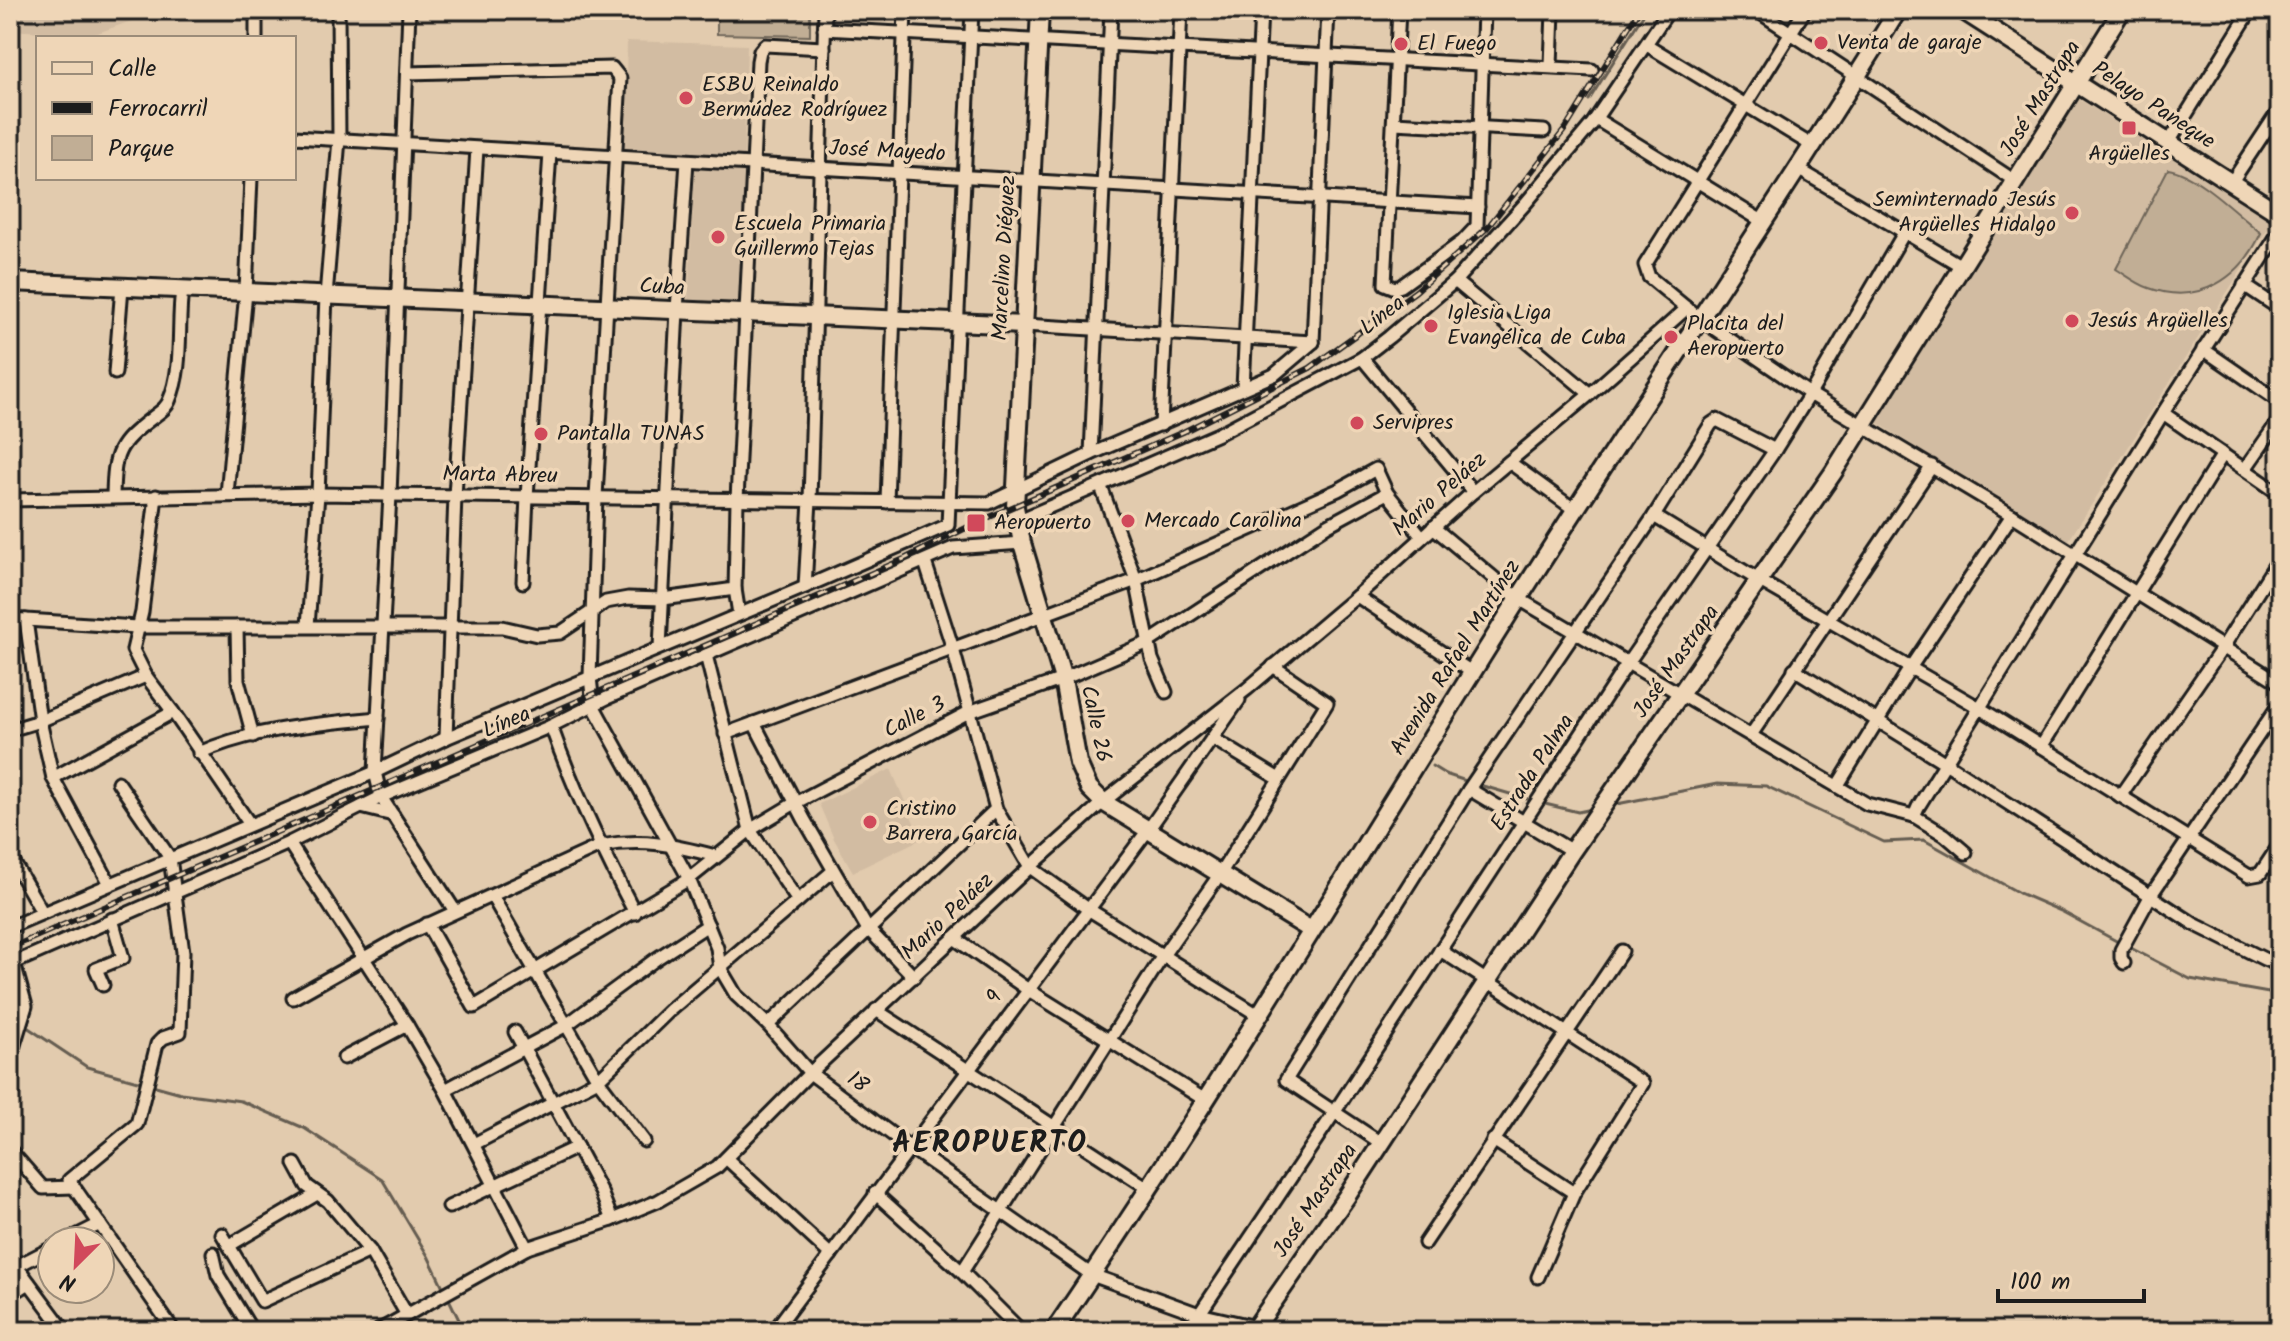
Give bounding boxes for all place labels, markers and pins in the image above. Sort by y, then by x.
place label: Venta de garaje [1837,26,1982,61]
place label: El Fuego [1417,27,1497,62]
marker: Venta de garaje [1812,34,1830,52]
marker: El Fuego [1392,35,1410,53]
place label: ESBU Reinaldo Bermúdez Rodríguez [702,68,888,128]
marker: ESBU Reinaldo Bermúdez Rodríguez [677,89,695,107]
marker: Argüelles [2120,119,2138,137]
place label: Argüelles [2088,137,2170,172]
place label: Seminternado Jesús Argüelles Hidalgo [1873,183,2057,243]
marker: Seminternado Jesús Argüelles Hidalgo [2063,204,2081,222]
place label: Escuela Primaria Guillermo Tejas [734,207,886,267]
marker: Escuela Primaria Guillermo Tejas [709,228,727,246]
place label: Iglesia Liga Evangélica de Cuba [1447,296,1626,356]
place label: Jesús Argüelles [2088,304,2229,339]
place label: Placita del Aeropuerto [1687,307,1784,367]
marker: Jesús Argüelles [2063,312,2081,330]
marker: Iglesia Liga Evangélica de Cuba [1422,317,1440,335]
marker: Placita del Aeropuerto [1662,328,1680,346]
place label: Servipres [1373,406,1454,441]
marker: Servipres [1348,414,1366,432]
place label: Pantalla TUNAS [557,417,705,452]
marker: Pantalla TUNAS [532,425,550,443]
place label: Mercado Carolina [1144,504,1302,539]
place label: Aeropuerto [994,506,1091,541]
marker: Aeropuerto [965,512,987,534]
marker: Mercado Carolina [1119,512,1137,530]
place label: Cristino Barrera García [886,792,1018,852]
marker: Cristino Barrera García [861,813,879,831]

